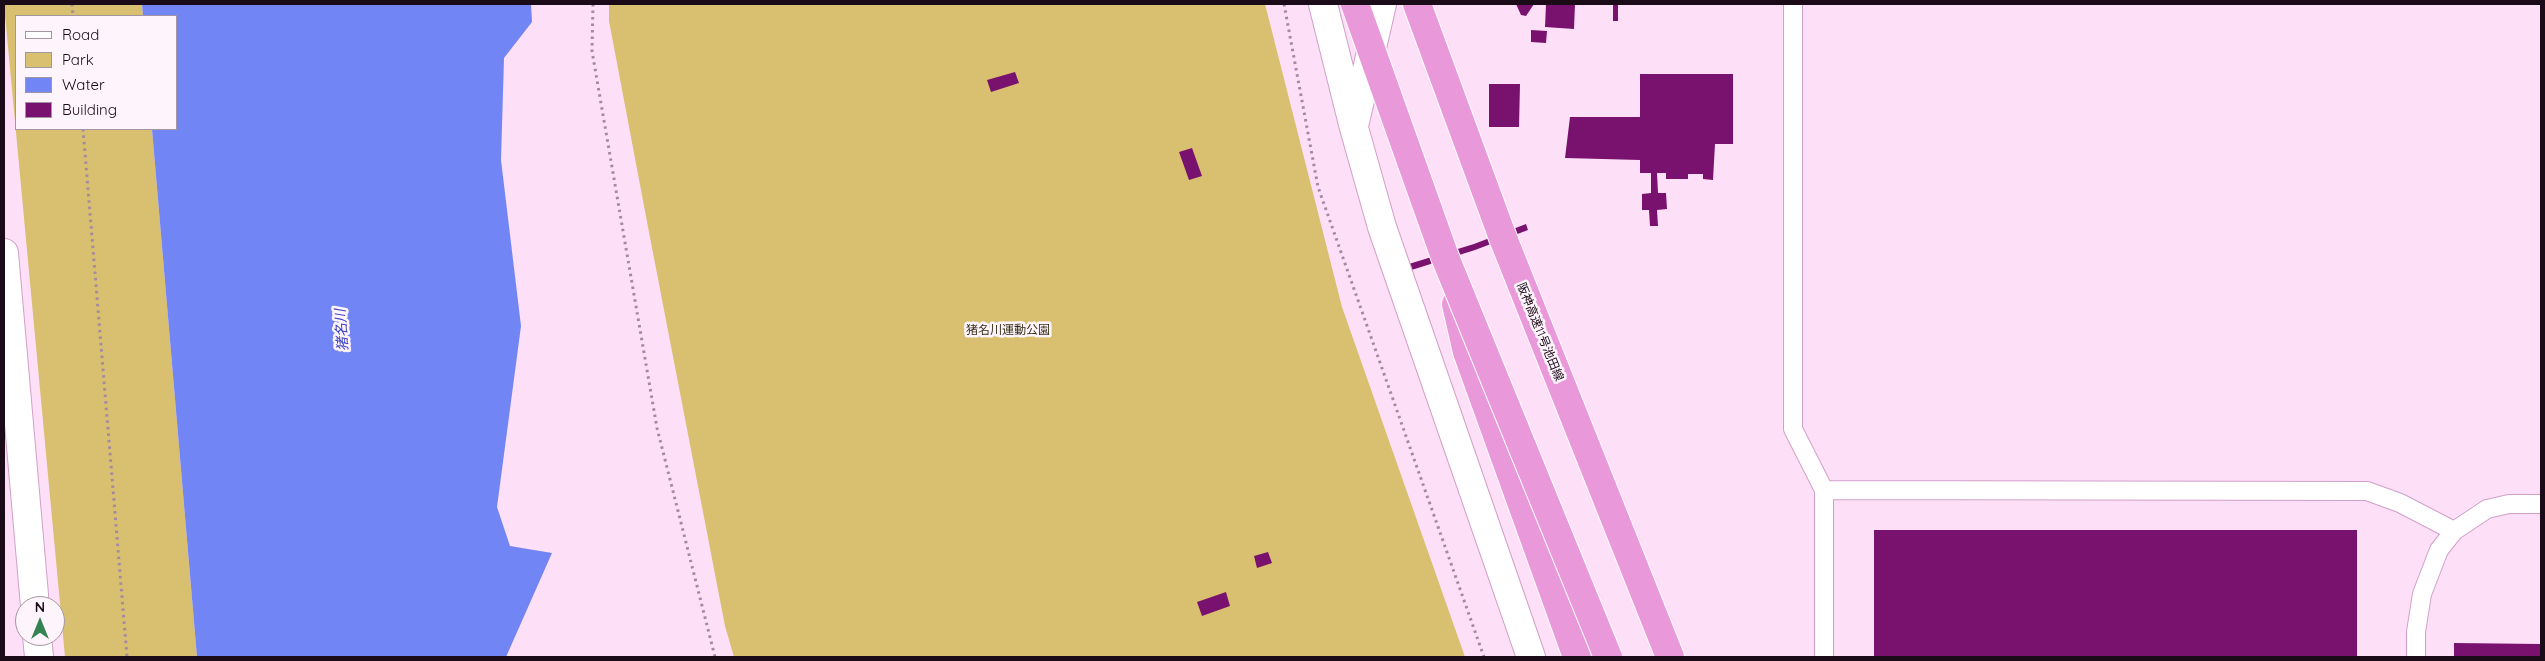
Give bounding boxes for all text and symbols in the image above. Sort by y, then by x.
legend [15,15,178,130]
text: Road [62,25,99,44]
text: Park [62,50,94,69]
text: Water [62,75,105,94]
text: Building [62,100,117,119]
street label: 阪神高速11号池田線 [1514,281,1566,383]
water label: 猪名川 [332,308,352,352]
park label: 猪名川運動公園 [966,323,1050,337]
north arrow [15,596,65,646]
text: N [35,598,45,616]

